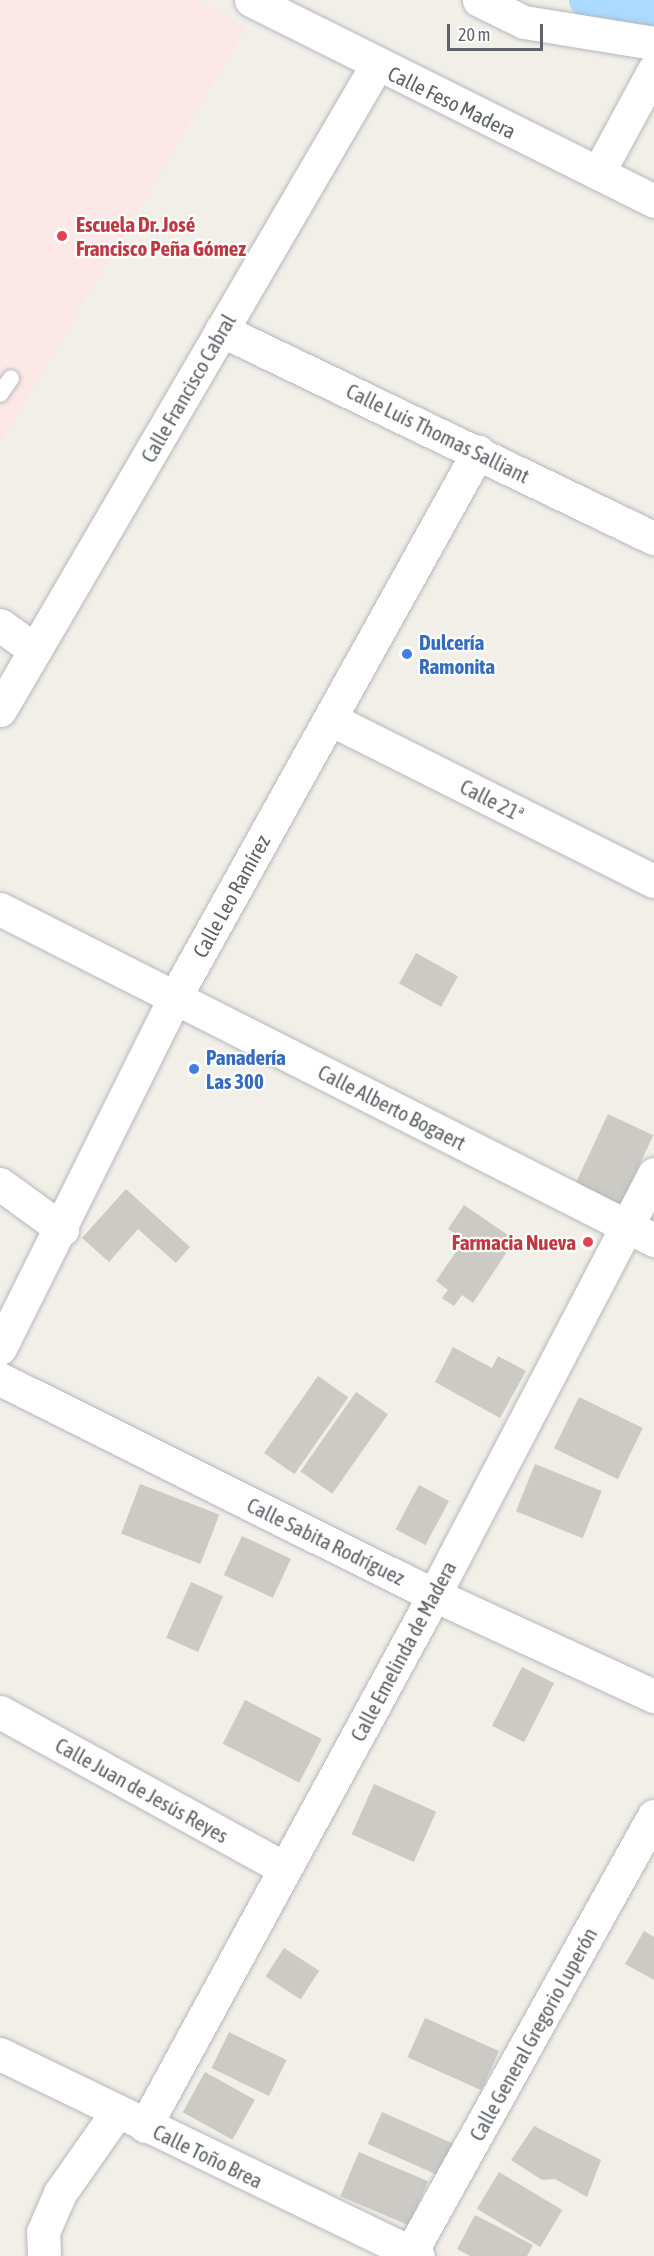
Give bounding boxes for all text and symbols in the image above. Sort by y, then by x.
scale bar [450,12,546,50]
text: 20 m [458,24,490,45]
street label: Calle Feso Madera [384,60,520,144]
place label: Escuela Dr. José Francisco Peña Gómez [76,211,246,261]
marker: Escuela Dr. José Francisco Peña Gómez [53,227,71,245]
street label: Calle Francisco Cabral [135,309,241,467]
street label: Calle Luis Thomas Salliant [342,378,534,488]
place label: Dulcería Ramonita [419,629,495,679]
marker: Dulcería Ramonita [400,647,414,661]
street label: Calle 21ª [456,773,528,827]
street label: Calle Leo Ramírez [187,830,275,962]
place label: Panadería Las 300 [206,1044,286,1094]
street label: Calle Alberto Bogaert [314,1059,470,1155]
marker: Panadería Las 300 [187,1062,201,1076]
place label: Farmacia Nueva [452,1229,576,1255]
marker: Farmacia Nueva [581,1235,595,1249]
street label: Calle Sabita Rodríguez [243,1492,409,1590]
street label: Calle Emelinda de Madera [345,1557,461,1745]
street label: Calle Juan de Jesús Reyes [51,1732,233,1848]
street label: Calle General Gregorio Luperón [464,1923,602,2145]
street label: Calle Toño Brea [149,2119,267,2193]

